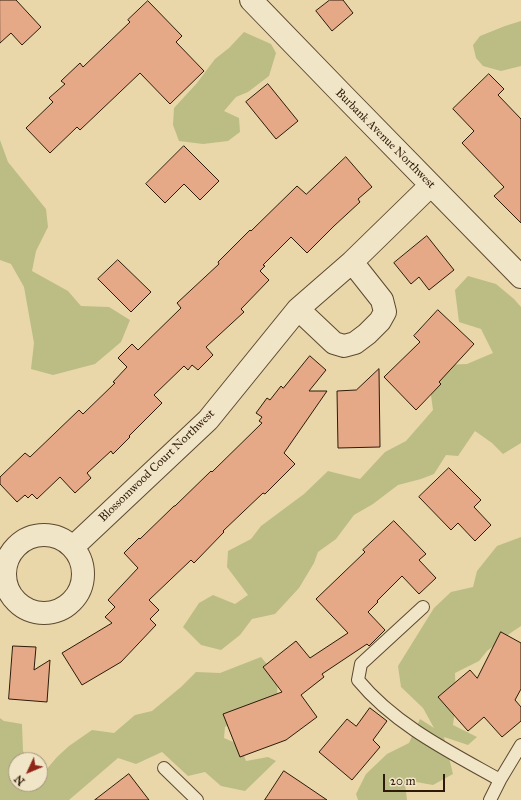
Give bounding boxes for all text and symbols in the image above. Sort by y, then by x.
street label: Burbank Avenue Northwest [332,86,438,192]
street label: Blossomwood Court Northwest [96,407,218,525]
north arrow [8,752,48,792]
scale bar [385,766,447,792]
text: N [12,772,28,788]
text: 20 m [390,774,416,788]

